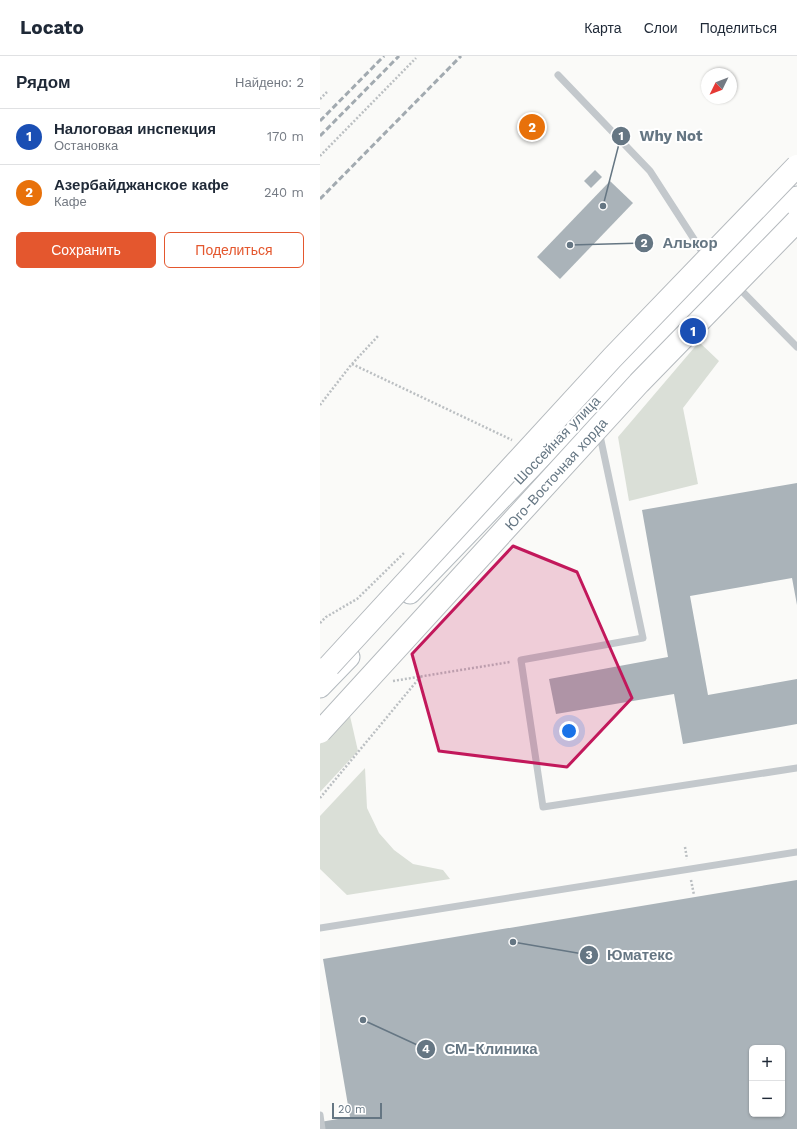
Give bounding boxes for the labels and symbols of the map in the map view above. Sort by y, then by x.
north arrow [701,68,737,104]
pin: 2 [519,112,545,142]
callout: Why Not [611,123,710,150]
text: Why Not [640,127,703,145]
text: 1 [618,129,624,143]
callout: Алькор [634,229,725,256]
text: Алькор [662,234,718,252]
text: 2 [640,236,648,250]
pin: 1 [680,316,706,346]
street label: Шоссейная улица [511,392,603,487]
street label: Юго-Восточная хорда [502,415,611,533]
your location [559,721,579,741]
callout: Юматекс [579,942,681,969]
text: Юматекс [607,946,673,964]
text: 3 [585,948,593,962]
callout: СМ-Клиника [416,1035,545,1062]
text: СМ-Клиника [444,1040,538,1058]
text: 4 [422,1042,430,1056]
scale bar [332,1101,382,1120]

